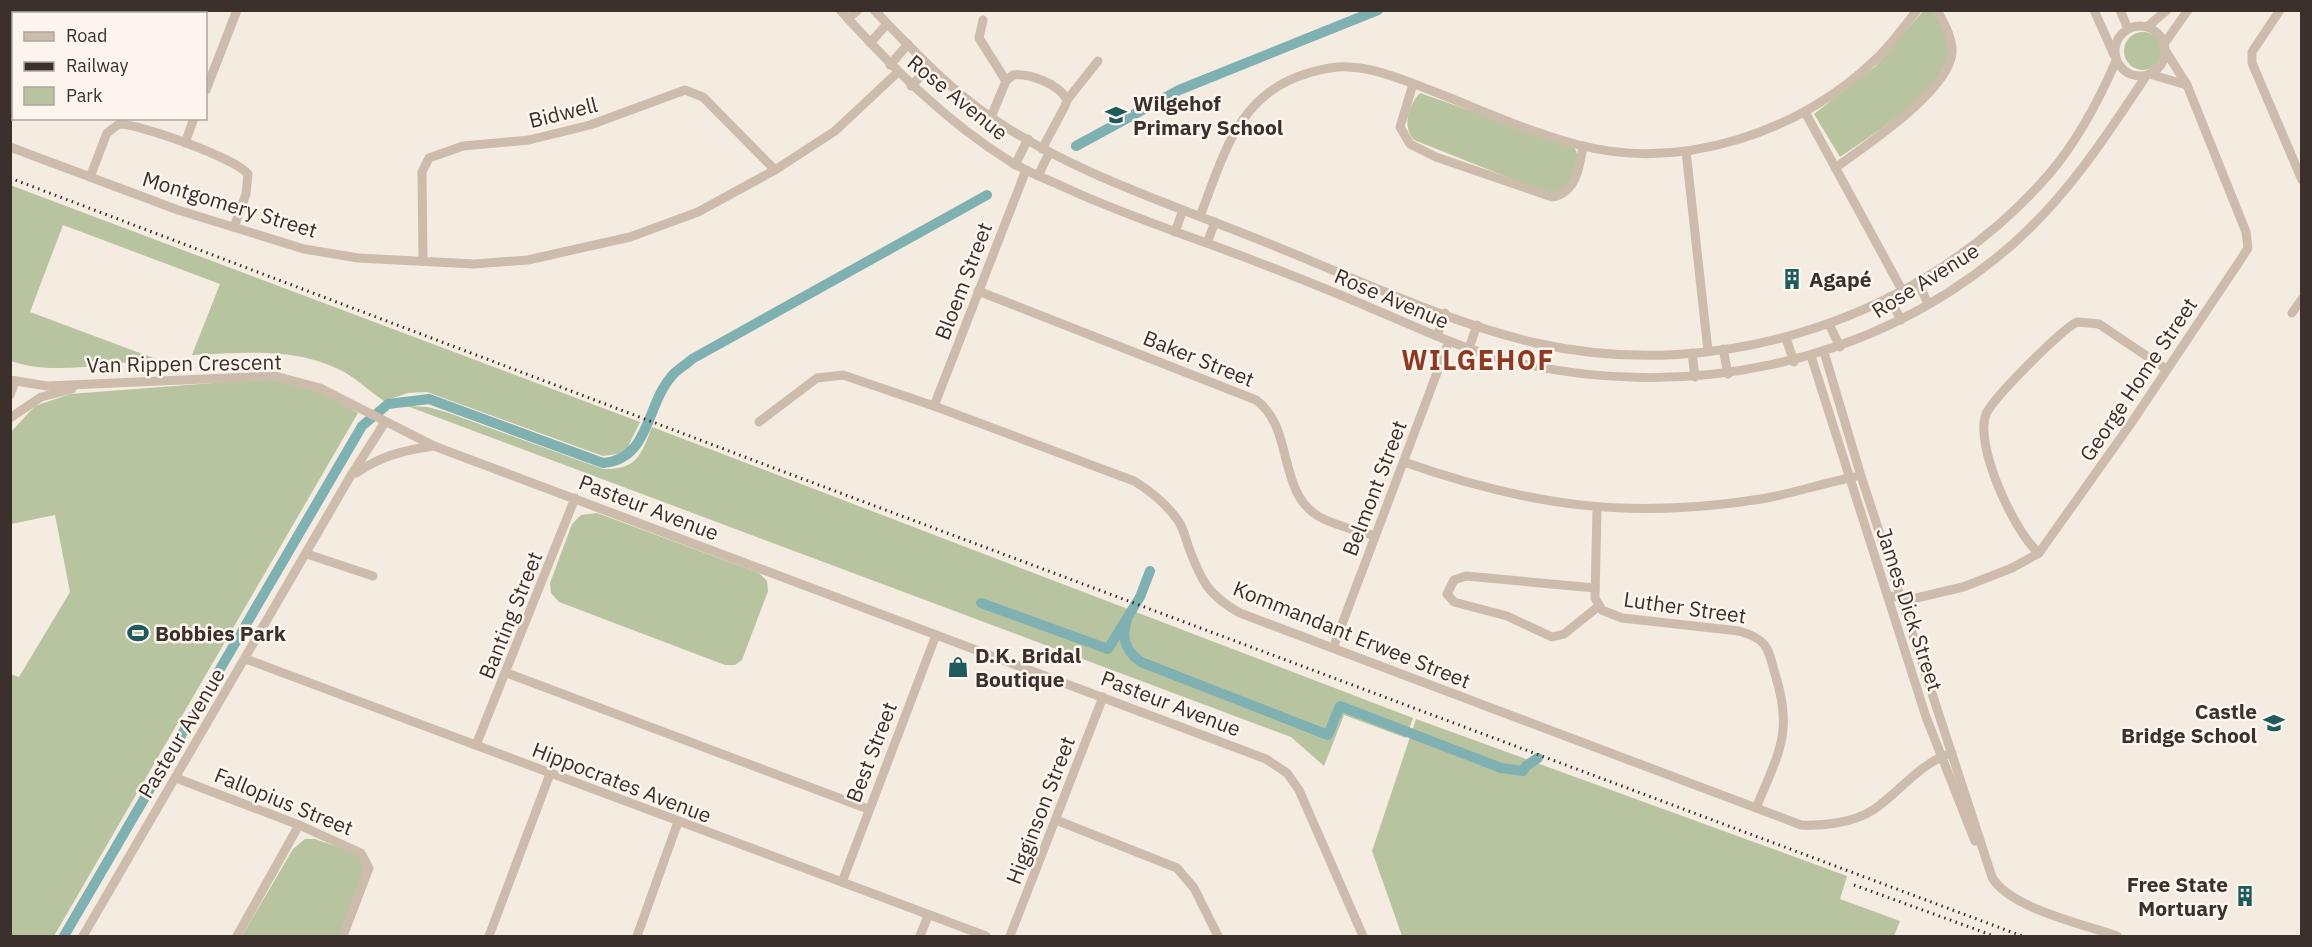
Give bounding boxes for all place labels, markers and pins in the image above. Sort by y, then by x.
place label: Wilgehof Primary School [1133,89,1283,141]
school or university icon: Wilgehof Primary School [1104,103,1128,127]
place label: Agapé [1809,265,1872,293]
building icon: Agapé [1780,267,1804,291]
place label: Bobbies Park [155,619,287,647]
sports icon: Bobbies Park [126,621,150,645]
place label: D.K. Bridal Boutique [975,641,1081,693]
shop icon: D.K. Bridal Boutique [946,655,970,679]
place label: Castle Bridge School [2121,697,2257,749]
school or university icon: Castle Bridge School [2262,711,2286,735]
place label: Free State Mortuary [2127,870,2229,922]
building icon: Free State Mortuary [2233,884,2257,908]

